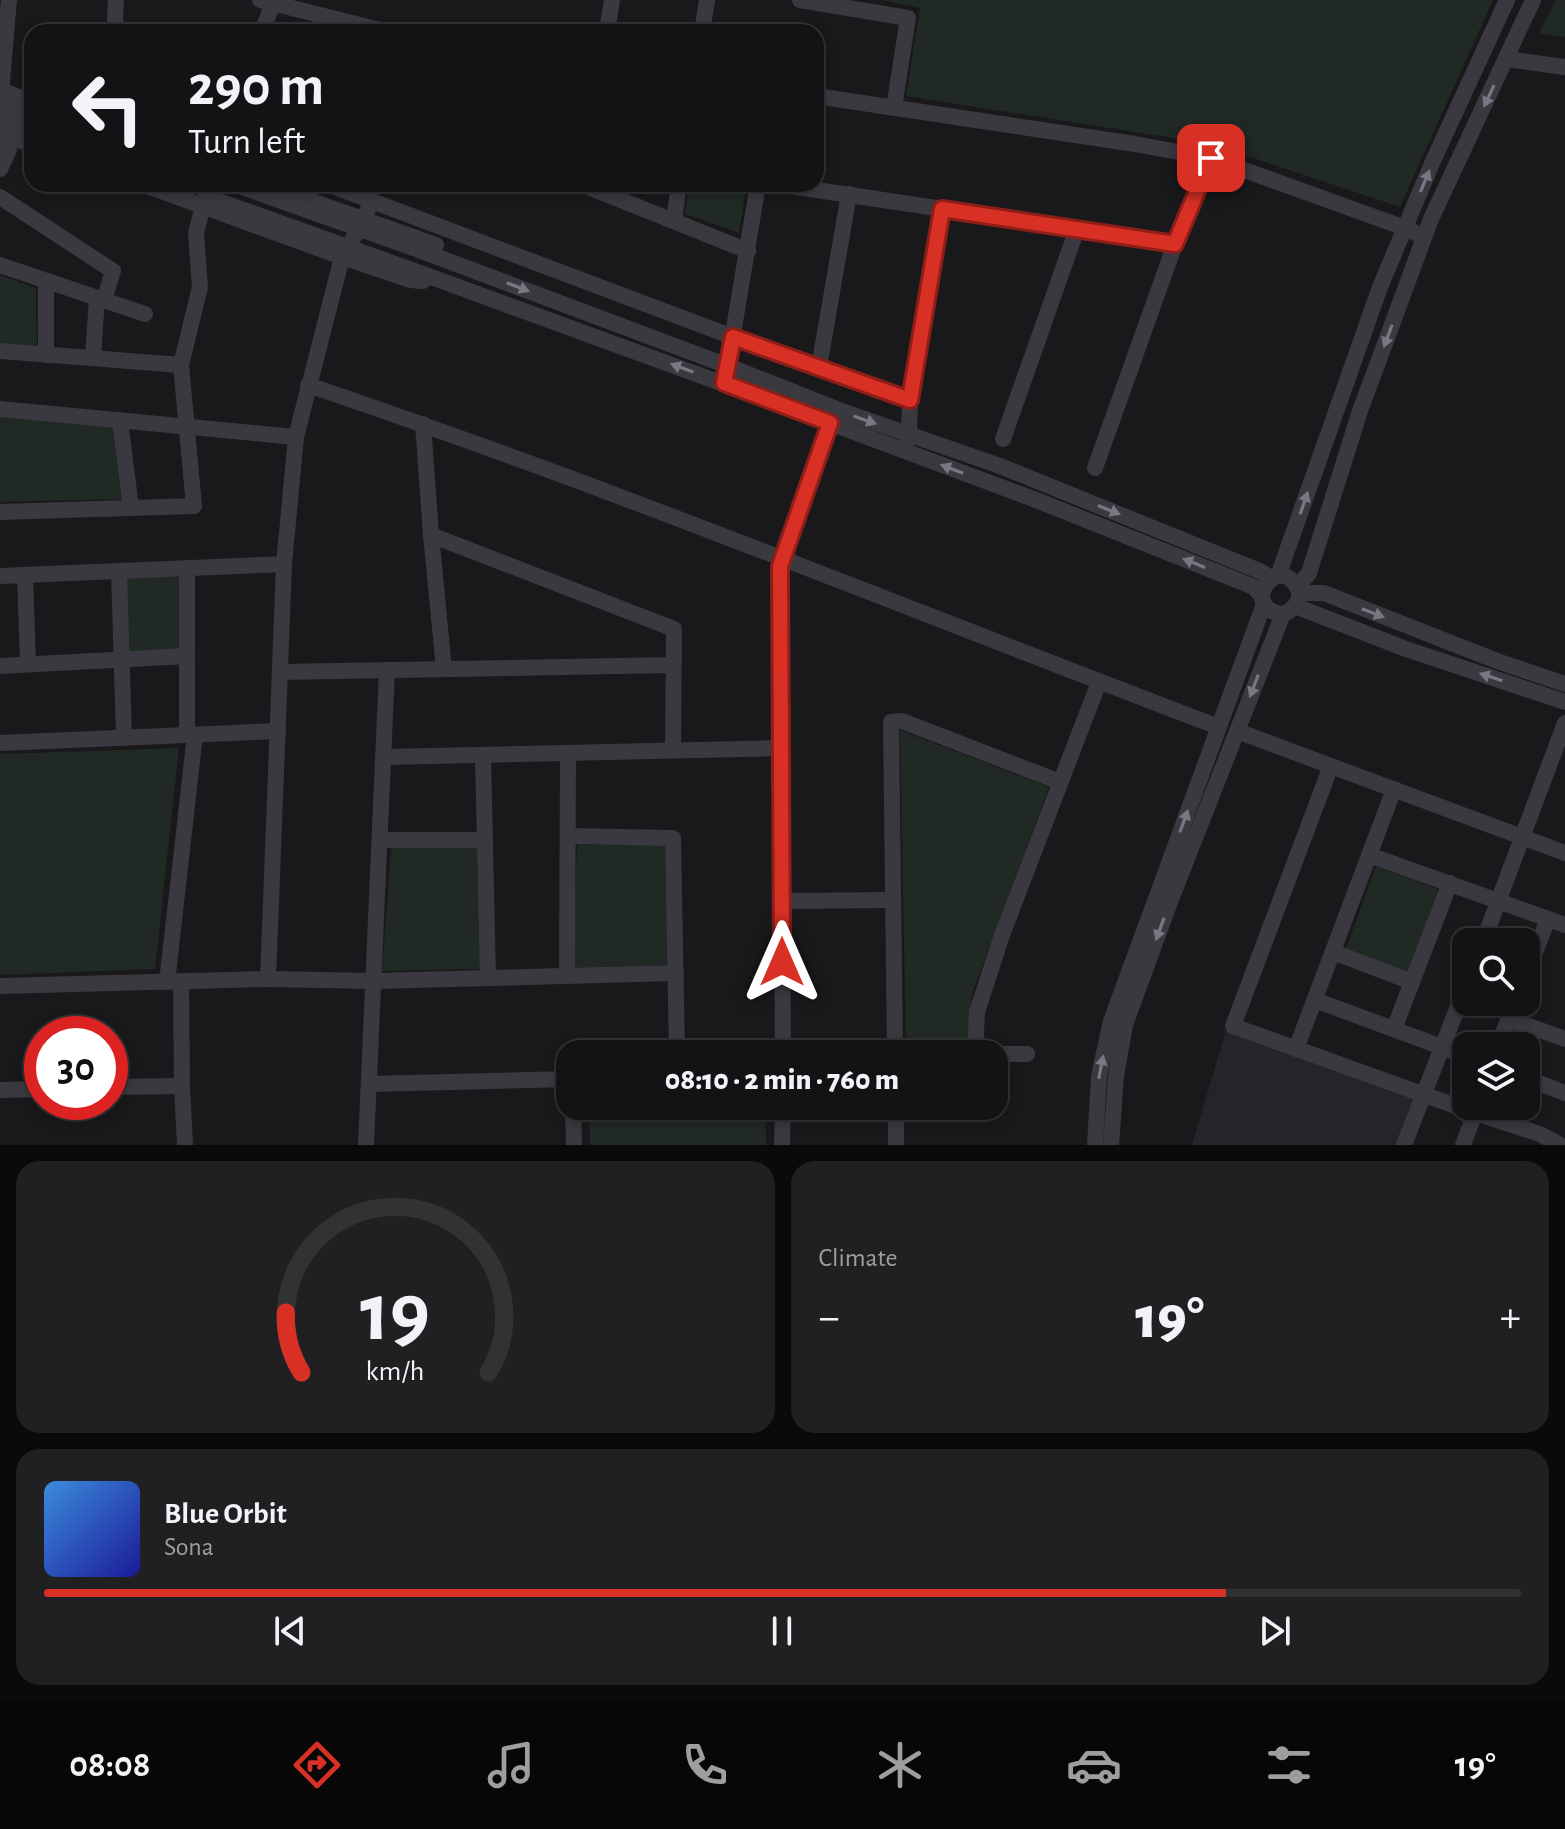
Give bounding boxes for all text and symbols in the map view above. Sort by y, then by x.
icon: left [56,56,160,160]
text: 290 m [188,59,324,115]
one-way arrow [1482,84,1495,108]
text: Turn left [188,124,305,160]
pin [1177,124,1245,192]
icon: arrive [1189,136,1233,180]
one-way arrow [1418,169,1431,193]
one-way arrow [506,281,530,294]
one-way arrow [1381,324,1394,348]
one-way arrow [670,361,694,374]
one-way arrow [854,414,878,426]
one-way arrow [940,462,964,475]
one-way arrow [1298,491,1311,515]
one-way arrow [1097,504,1121,517]
one-way arrow [1182,556,1206,569]
one-way arrow [1361,606,1385,619]
one-way arrow [1479,670,1503,683]
one-way arrow [1248,674,1261,698]
one-way arrow [1178,809,1191,833]
one-way arrow [1153,917,1166,941]
position arrow [740,920,824,1004]
map controls [1452,928,1540,1120]
button: search [1452,928,1540,1016]
speed limit sign: 30 [24,1016,128,1120]
button: layers [1452,1032,1540,1120]
one-way arrow [1096,1055,1108,1080]
text: 08:10 · 2 min · 760 m [665,1065,899,1095]
text: Climate [819,1245,897,1271]
text: 19 [360,1272,430,1356]
text: 19° [1135,1289,1204,1349]
text: − [819,1296,840,1340]
text: + [1500,1296,1521,1340]
text: km/h [366,1357,425,1386]
text: Blue Orbit [164,1499,287,1529]
text: Sona [164,1534,214,1560]
icon: previous [268,1609,312,1653]
icon: pause [760,1609,804,1653]
icon: next [1253,1609,1297,1653]
icon: directions [289,1737,345,1793]
icon: music [483,1737,539,1793]
icon: phone [677,1737,733,1793]
icon: climate [872,1737,928,1793]
icon: car [1066,1737,1122,1793]
icon: filters [1261,1737,1317,1793]
text: 08:08 [69,1747,150,1783]
text: 19° [1455,1747,1496,1783]

